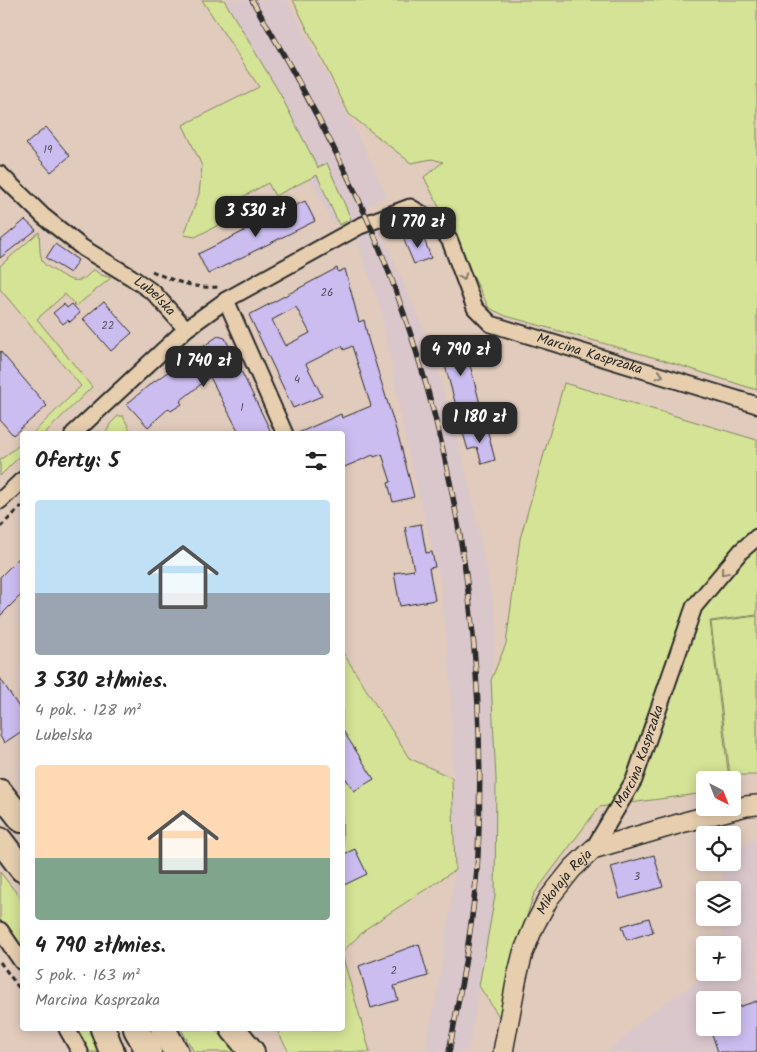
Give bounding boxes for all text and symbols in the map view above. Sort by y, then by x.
house number: 19 [44,141,53,159]
pin: 3 530 zł [204,196,308,238]
text: 3 530 zł [226,199,286,224]
pin: 1 770 zł [366,206,470,249]
text: 1 770 zł [391,210,445,235]
street label: Lubelska [129,271,181,321]
one-way arrow [457,272,467,280]
house number: 26 [321,284,333,302]
house number: 22 [102,317,114,335]
street label: Marcina Kasprzaka [534,328,645,381]
pin: 4 790 zł [409,334,513,377]
text: 4 790 zł [432,338,490,363]
pin: 1 740 zł [152,346,256,388]
text: 1 740 zł [176,349,232,374]
one-way arrow [655,369,663,379]
house number: 4 [294,371,300,389]
house number: 1 [240,399,244,417]
pin: 1 180 zł [428,402,532,444]
text: 1 180 zł [453,405,507,430]
text: Oferty: 5 [35,445,119,478]
icon: filters [302,447,330,475]
icon: home [138,532,228,622]
one-way arrow [721,566,729,575]
text: 3 530 zł/mies. [35,665,167,698]
text: 4 pok. · 128 m² [35,698,141,723]
street label: Marcina Kasprzaka [609,702,670,812]
text: Lubelska [35,723,93,748]
north arrow [696,771,741,816]
map controls [696,771,741,1036]
icon: home [138,797,228,887]
button: locate [696,826,741,871]
street label: Mikołaja Reja [531,844,597,919]
house number: 3 [634,868,640,886]
button: layers [696,881,741,926]
text: 4 790 zł/mies. [35,930,166,963]
button: + [696,936,741,981]
house number: 2 [391,962,397,980]
text: 5 pok. · 163 m² [35,963,140,988]
text: Marcina Kasprzaka [35,988,160,1013]
button: − [696,991,741,1036]

